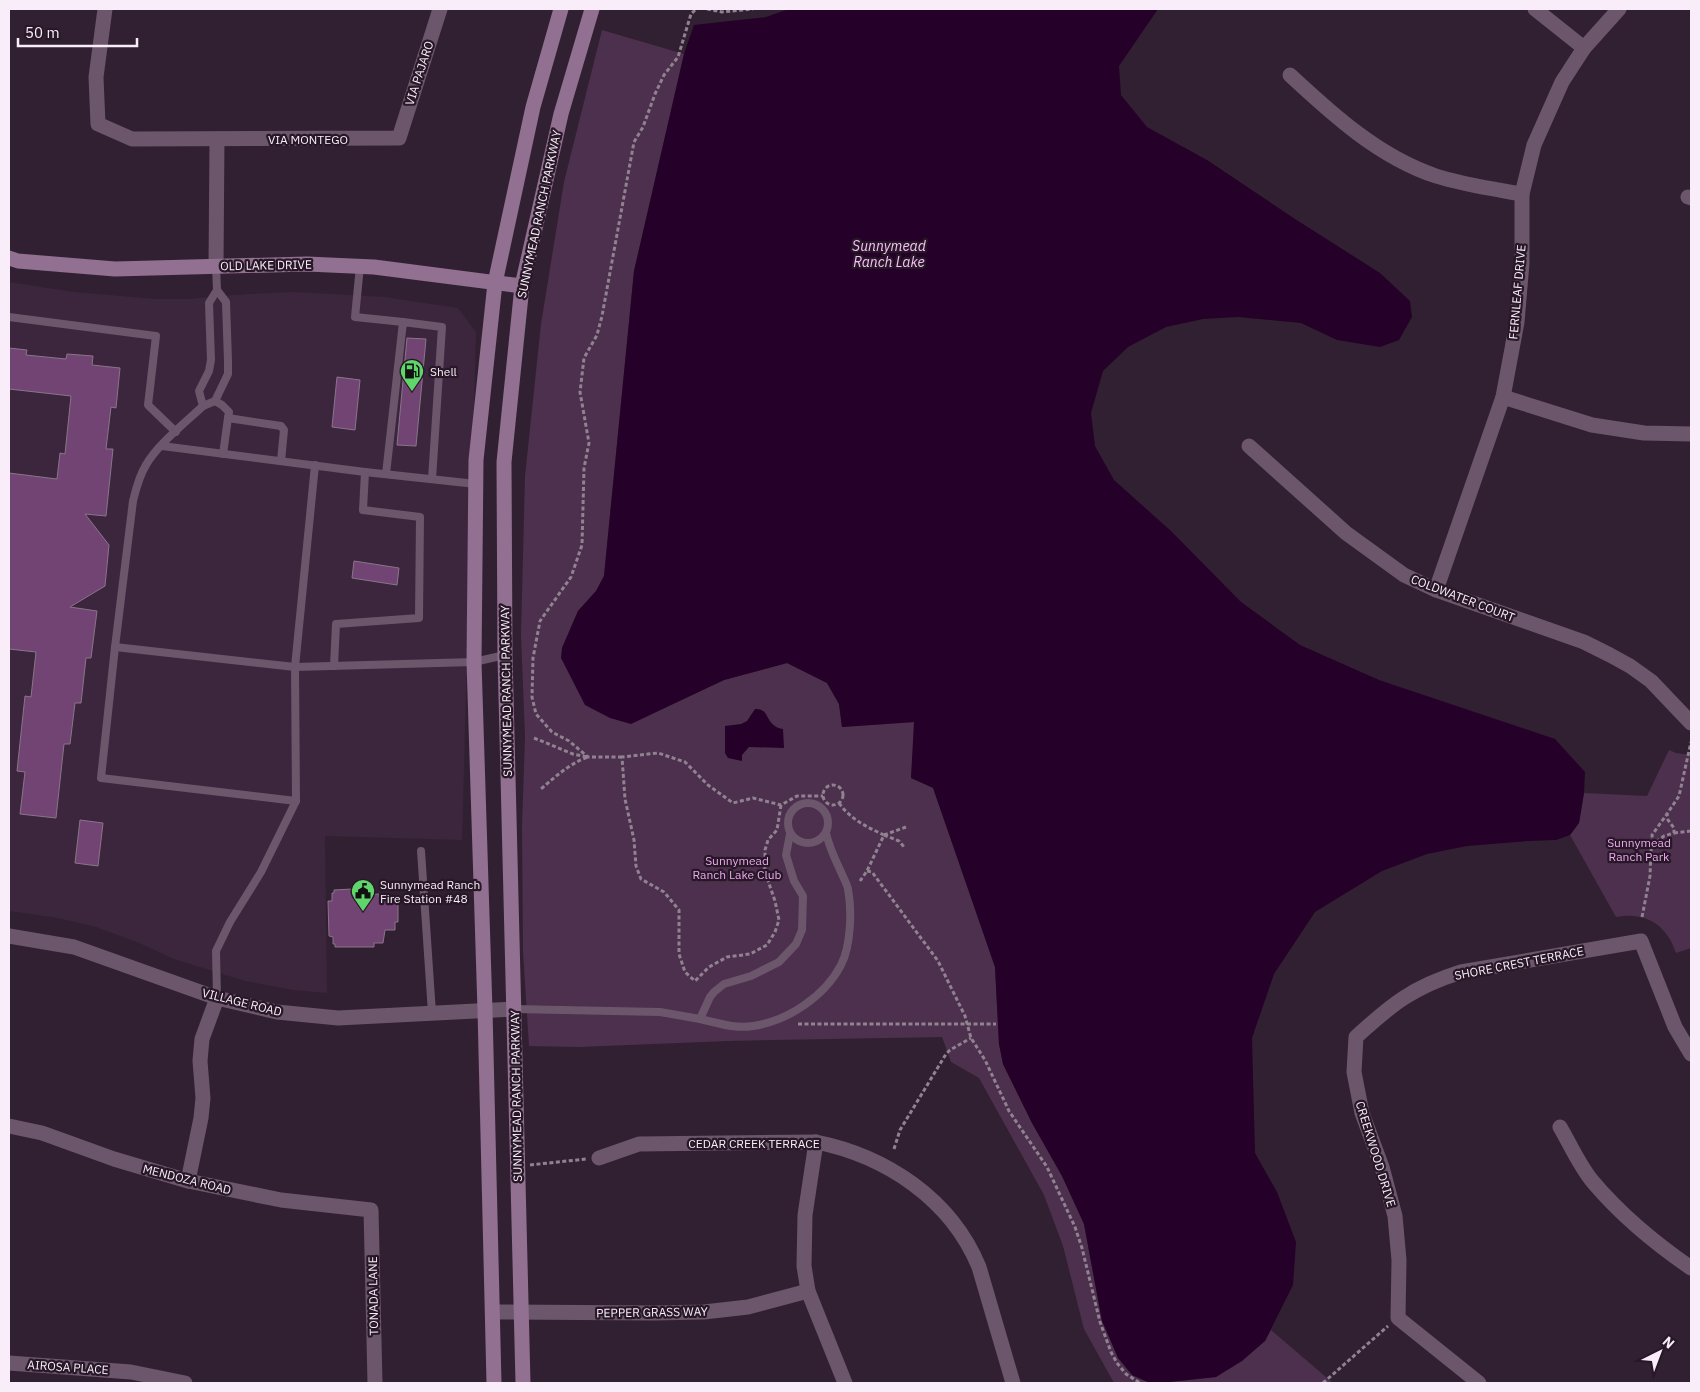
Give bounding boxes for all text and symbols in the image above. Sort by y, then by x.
scale bar [18,15,136,47]
text: 50 m [25,23,60,42]
street label: VIA PAJARO [402,39,436,107]
street label: SUNNYMEAD RANCH PARKWAY [514,129,564,299]
street label: VIA MONTEGO [268,132,348,147]
water label: Sunnymead Ranch Lake [852,237,927,271]
street label: FERNLEAF DRIVE [1505,244,1529,340]
street label: OLD LAKE DRIVE [220,257,312,273]
fuel station icon: Shell [399,358,425,392]
place label: Shell [430,364,457,379]
street label: COLDWATER COURT [1409,571,1517,625]
street label: SUNNYMEAD RANCH PARKWAY [497,605,515,777]
park label: Sunnymead Ranch Park [1607,835,1671,864]
park label: Sunnymead Ranch Lake Club [693,853,781,882]
place label: Sunnymead Ranch Fire Station #48 [380,877,480,906]
public building icon: Sunnymead Ranch Fire Station #48 [350,878,376,912]
street label: SHORE CREST TERRACE [1453,943,1585,983]
street label: VILLAGE ROAD [201,985,283,1019]
street label: SUNNYMEAD RANCH PARKWAY [507,1010,525,1182]
street label: CREEKWOOD DRIVE [1353,1099,1399,1209]
street label: CEDAR CREEK TERRACE [688,1136,820,1151]
street label: MENDOZA ROAD [141,1161,233,1197]
street label: TONADA LANE [365,1256,381,1336]
street label: PEPPER GRASS WAY [596,1304,708,1320]
north arrow [1635,1327,1685,1377]
text: N [1659,1332,1678,1352]
street label: AIROSA PLACE [27,1357,109,1377]

